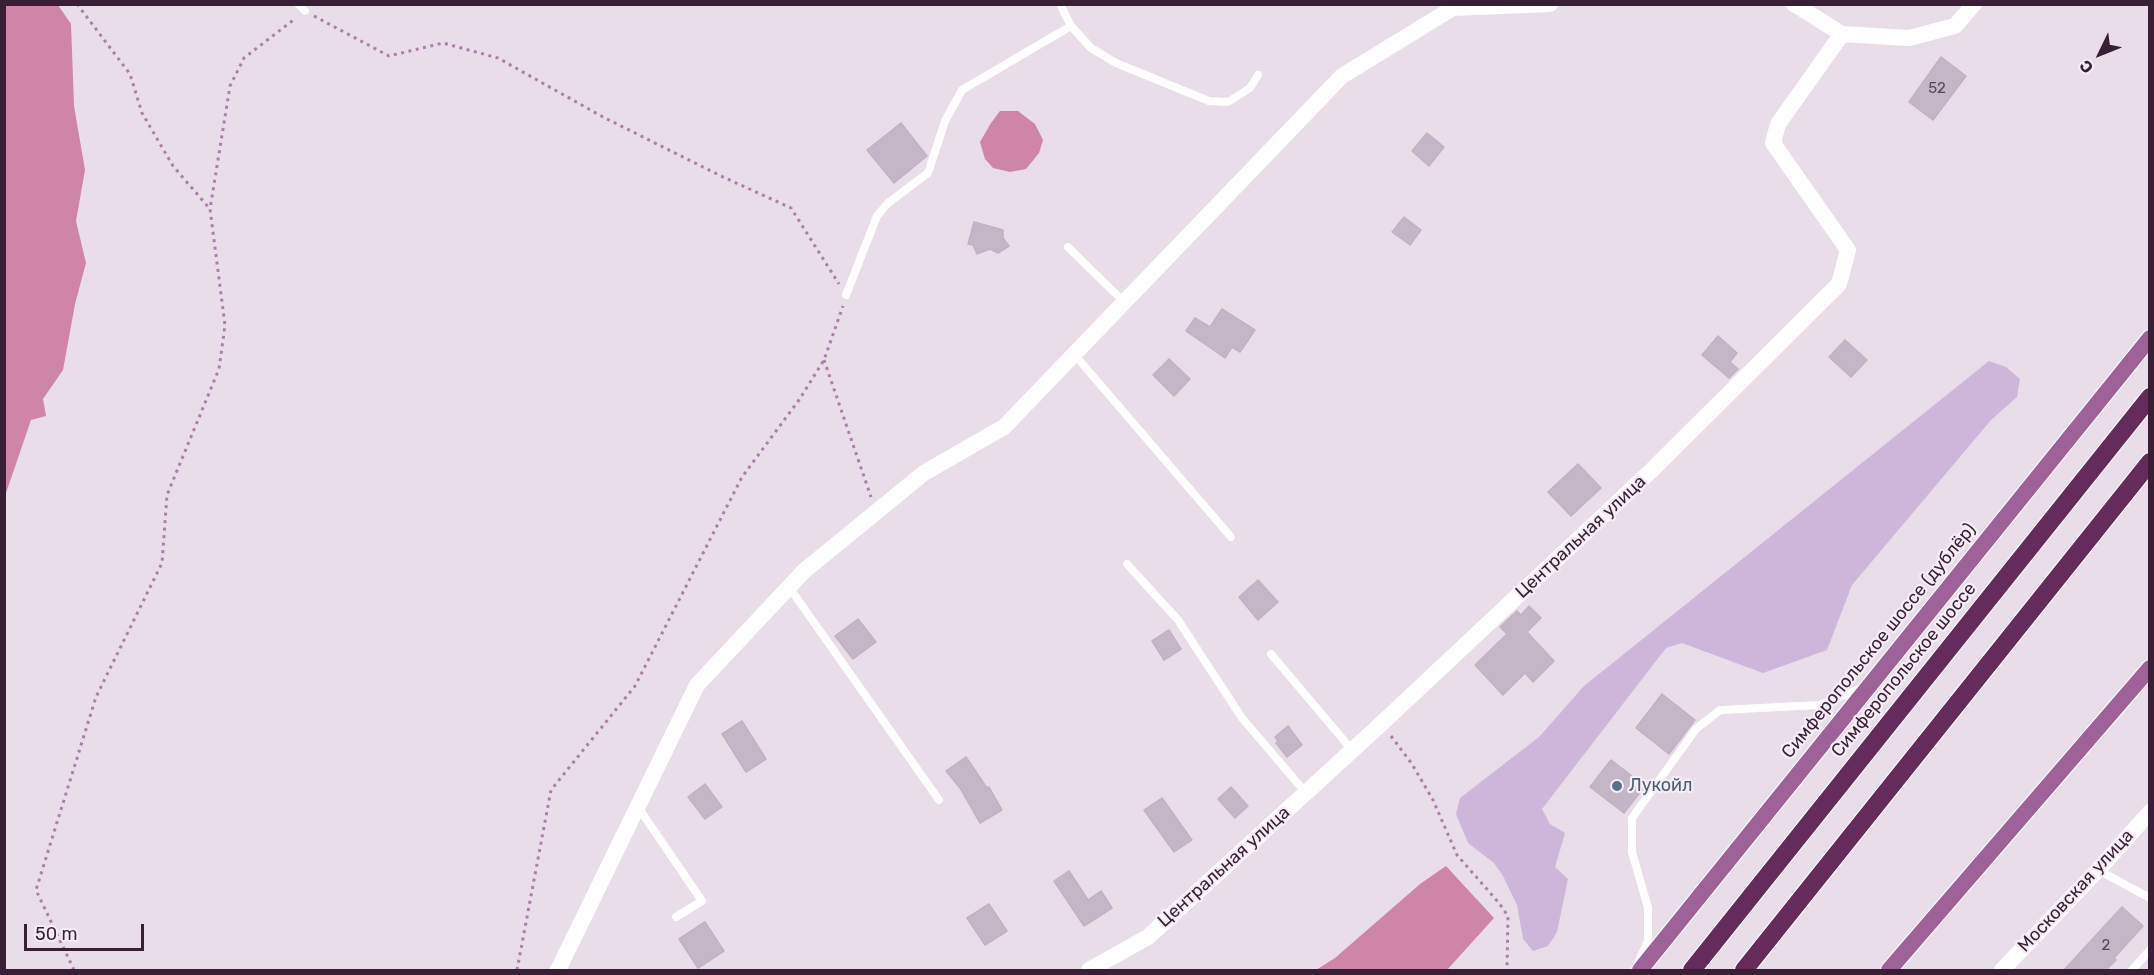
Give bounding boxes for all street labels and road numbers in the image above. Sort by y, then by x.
street label: Центральная улица [1511,471,1651,603]
street label: Симферопольское шоссе (дублёр) [1777,519,1981,763]
street label: Симферопольское шоссе [1827,579,1981,761]
street label: Центральная улица [1153,802,1295,932]
street label: Московская улица [2014,825,2138,957]

